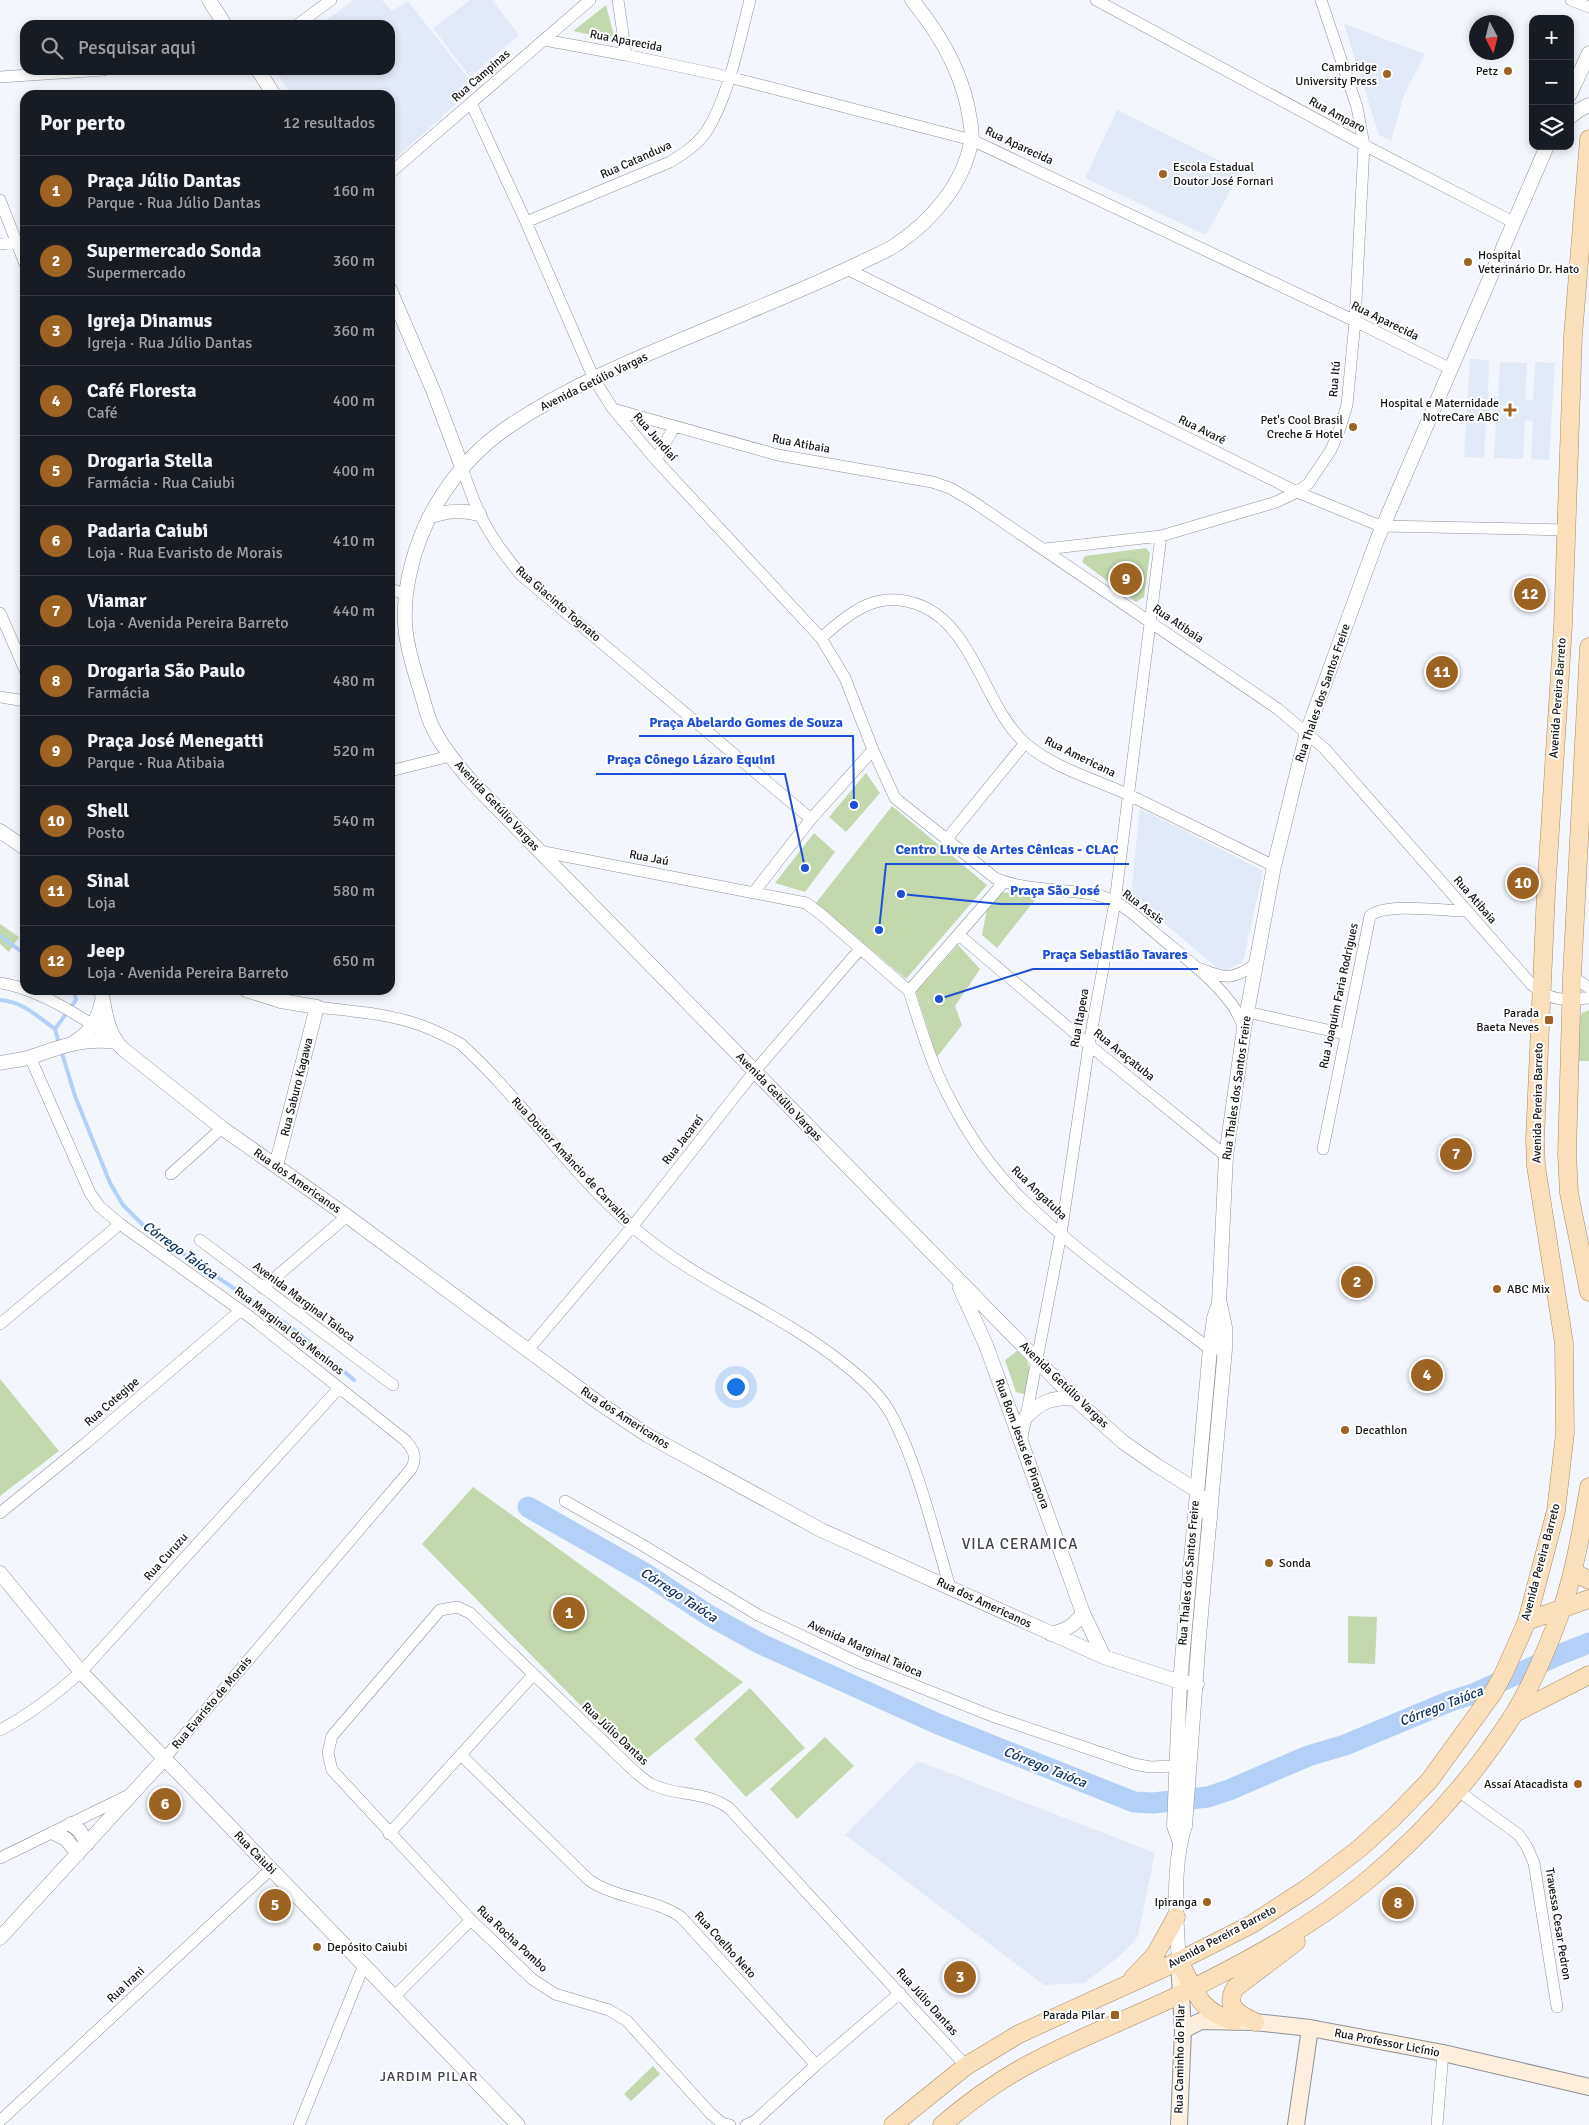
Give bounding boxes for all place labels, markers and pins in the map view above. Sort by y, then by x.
place label: Cambridge University Press [1295,60,1377,89]
place label: Petz [1476,64,1498,79]
marker: Petz [1502,65,1514,77]
marker: Cambridge University Press [1381,68,1393,80]
place label: Escola Estadual Doutor José Fornari [1173,160,1274,189]
marker: Escola Estadual Doutor José Fornari [1157,168,1169,180]
place label: Hospital Veterinário Dr. Hato [1478,248,1579,277]
marker: Hospital Veterinário Dr. Hato [1462,256,1474,268]
place label: Hospital e Maternidade NotreCare ABC [1380,396,1499,425]
marker: Hospital e Maternidade NotreCare ABC [1503,403,1517,417]
place label: Pet's Cool Brasil Creche & Hotel [1261,413,1343,442]
marker: Pet's Cool Brasil Creche & Hotel [1347,421,1359,433]
pin: 9 [1110,560,1142,598]
pin: 12 [1514,575,1546,613]
pin: 11 [1426,653,1458,691]
callout: Praça Abelardo Gomes de Souza [639,707,853,736]
callout: Praça Cônego Lázaro Equini [596,745,785,774]
callout: Centro Livre de Artes Cênicas - CLAC [886,835,1129,864]
pin: 10 [1507,864,1539,902]
callout: Praça São José [1000,875,1110,904]
callout: Praça Sebastião Tavares [1033,940,1198,969]
place label: Parada Baeta Neves [1476,1006,1539,1035]
marker: Parada Baeta Neves [1543,1014,1555,1026]
pin: 7 [1440,1135,1472,1173]
pin: 2 [1341,1263,1373,1301]
place label: ABC Mix [1507,1282,1550,1297]
marker: ABC Mix [1491,1283,1503,1295]
pin: 4 [1411,1356,1443,1394]
place label: Decathlon [1355,1423,1407,1438]
marker: Decathlon [1339,1424,1351,1436]
place label: Sonda [1279,1556,1311,1571]
marker: Sonda [1263,1557,1275,1569]
pin: 1 [553,1594,585,1632]
place label: Assaí Atacadista [1484,1777,1568,1792]
marker: Assaí Atacadista [1572,1778,1584,1790]
pin: 6 [149,1785,181,1823]
pin: 8 [1382,1884,1414,1922]
pin: 5 [259,1886,291,1924]
place label: Ipiranga [1154,1895,1197,1910]
marker: Ipiranga [1201,1896,1213,1908]
place label: Depósito Caiubi [327,1940,408,1955]
marker: Depósito Caiubi [311,1941,323,1953]
pin: 3 [944,1958,976,1996]
place label: Parada Pilar [1043,2008,1106,2023]
marker: Parada Pilar [1109,2009,1121,2021]

